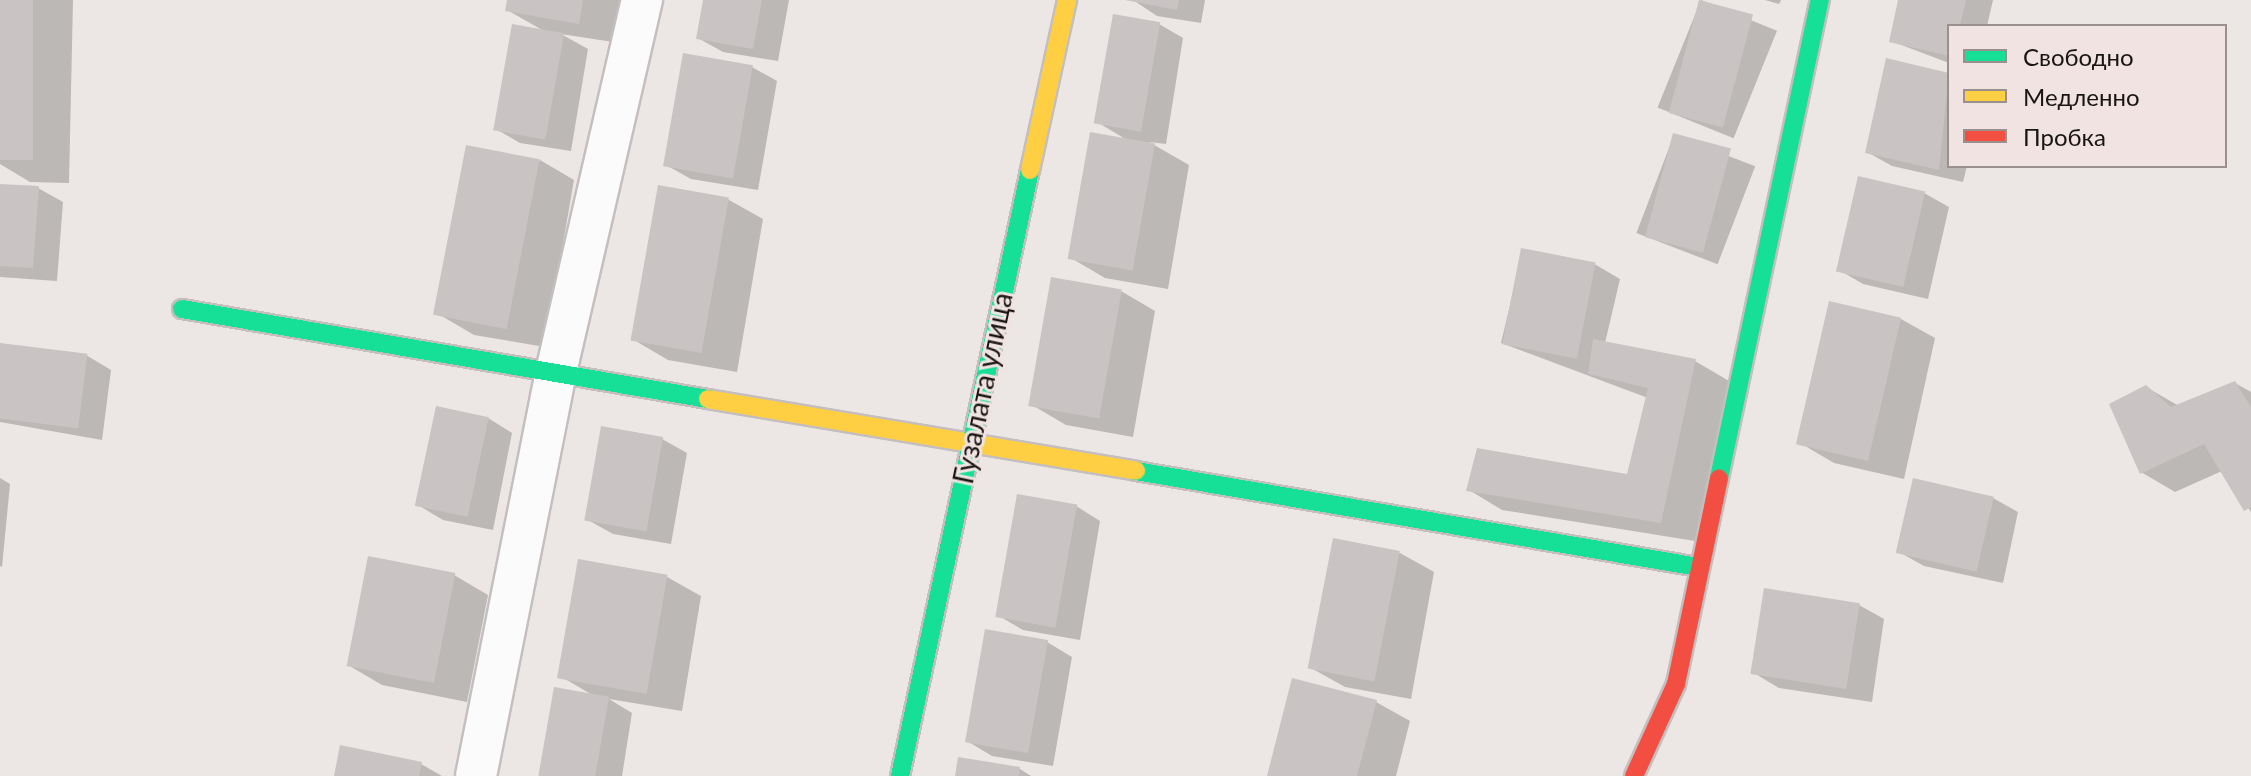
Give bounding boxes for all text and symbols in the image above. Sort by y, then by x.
legend [1947,24,2227,168]
text: Свободно [2023,42,2134,71]
text: Медленно [2023,82,2140,111]
text: Пробка [2023,122,2106,151]
street label: Гузалата улица [945,289,1019,487]

